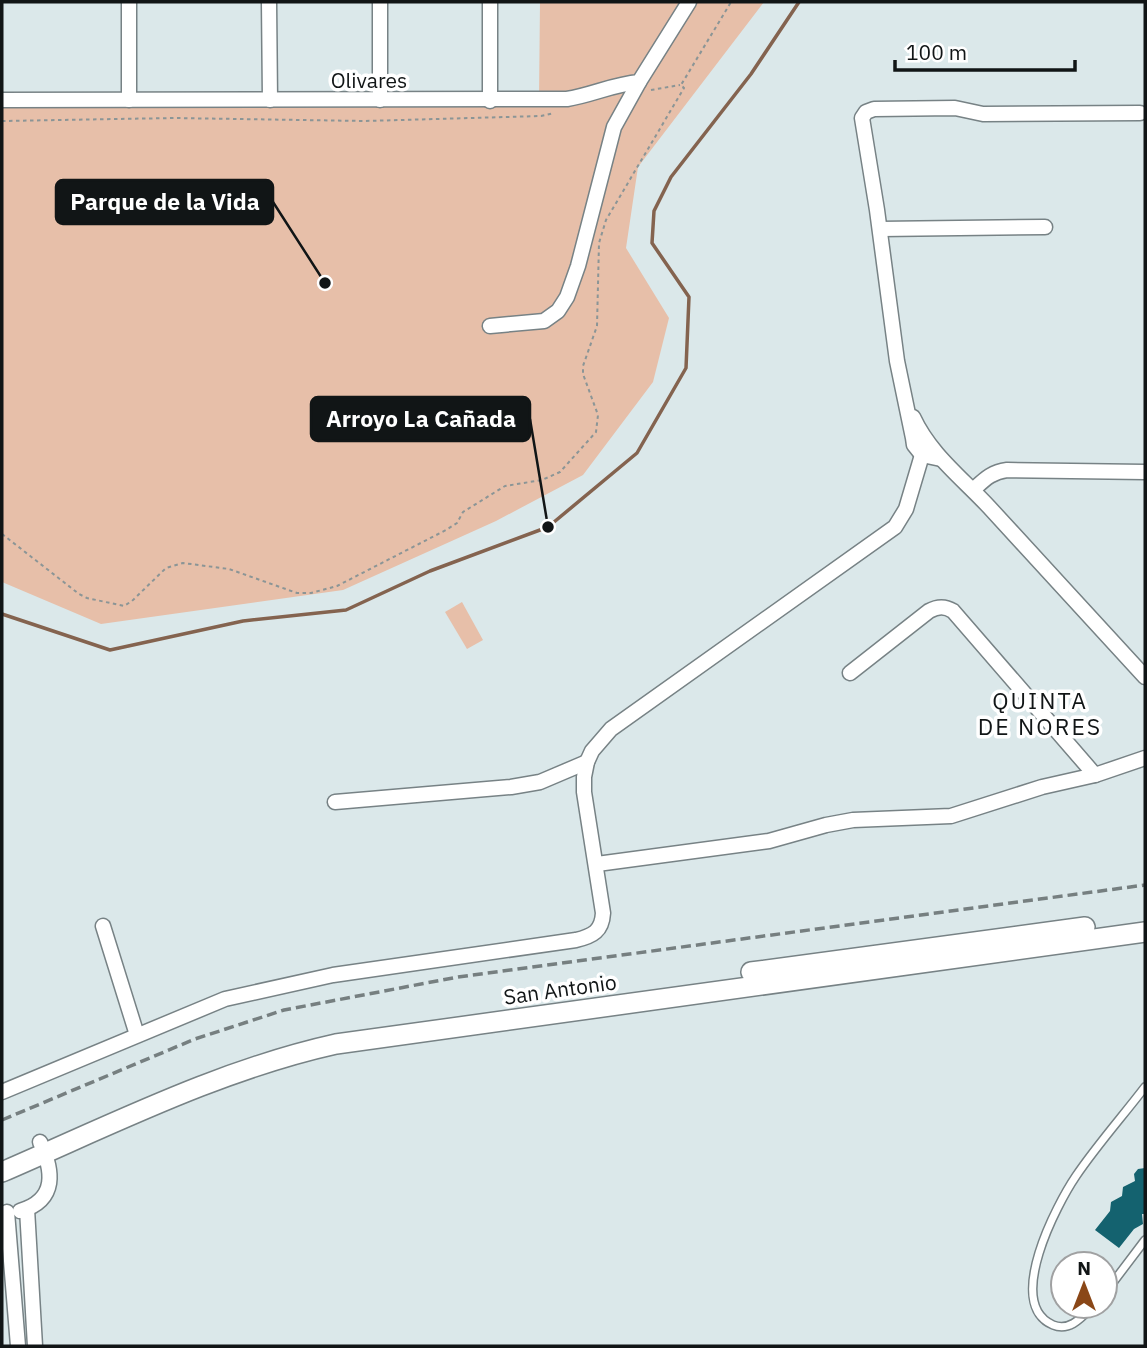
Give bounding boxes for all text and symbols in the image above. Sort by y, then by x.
scale bar [895,28,1075,72]
text: 100 m [906,38,967,66]
street label: Olivares [331,66,407,94]
callout: Parque de la Vida [56,180,273,224]
text: Parque de la Vida [70,186,260,216]
callout: Arroyo La Cañada [311,397,530,441]
text: Arroyo La Cañada [326,403,516,433]
district label: QUINTA DE NORES [978,685,1102,741]
street label: San Antonio [502,967,618,1011]
north arrow [1049,1250,1119,1320]
text: N [1077,1256,1091,1280]

